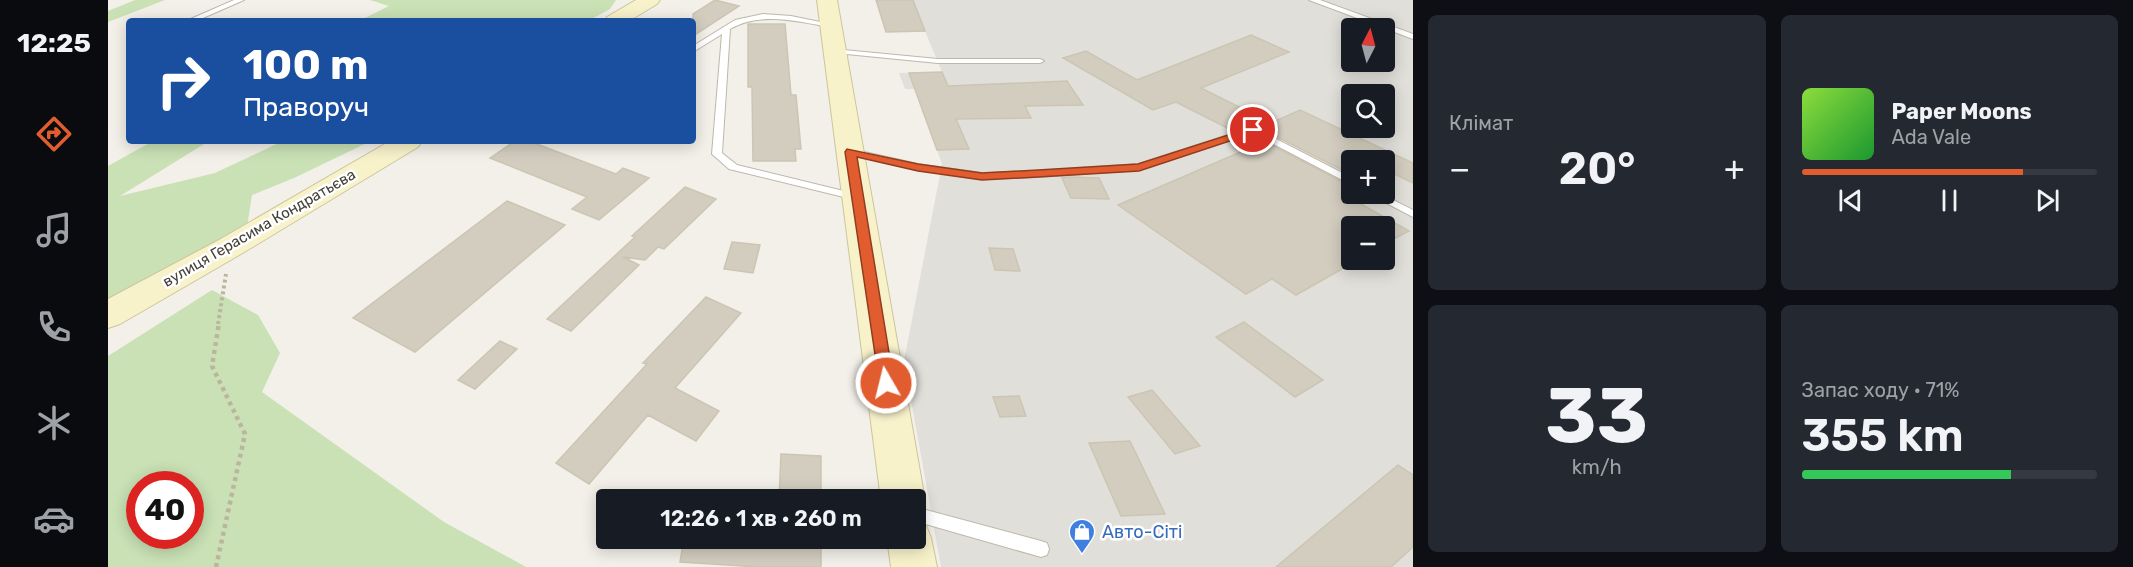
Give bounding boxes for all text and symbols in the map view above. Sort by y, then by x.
north arrow [1341,18,1395,72]
map controls [1341,18,1395,270]
text: 12:25 [17,27,91,59]
text: 100 m [243,40,368,90]
icon: right [144,42,222,120]
button: search [1341,84,1395,138]
text: Праворуч [243,91,369,123]
text: Paper Moons [1892,98,2032,125]
pin [1227,104,1278,155]
text: Клімат [1449,111,1513,135]
icon: directions [33,113,75,155]
icon: arrive [1236,113,1269,146]
text: Ada Vale [1892,125,1971,149]
text: 20° [1559,142,1636,195]
text: − [1449,149,1470,188]
text: + [1724,149,1745,188]
button: + [1341,150,1395,204]
street label: вулиця Герасима Кондратьєва [159,165,359,291]
icon: previous [1834,184,1867,217]
icon: pause [1933,184,1966,217]
icon: next [2031,184,2064,217]
icon: music [33,209,75,251]
button: − [1341,216,1395,270]
icon: phone [33,306,75,348]
position arrow [854,351,918,415]
text: 33 [1545,369,1648,462]
text: Запас ходу · 71% [1802,378,1959,402]
icon: climate [33,402,75,444]
text: 355 km [1802,409,1964,462]
text: km/h [1572,455,1622,479]
speed limit sign: 40 [126,471,204,549]
icon: car [33,498,75,540]
text: 12:26 · 1 хв · 260 m [660,505,862,532]
shop icon: Авто-Сіті [1067,517,1097,555]
place label: Авто-Сіті [1102,521,1182,543]

